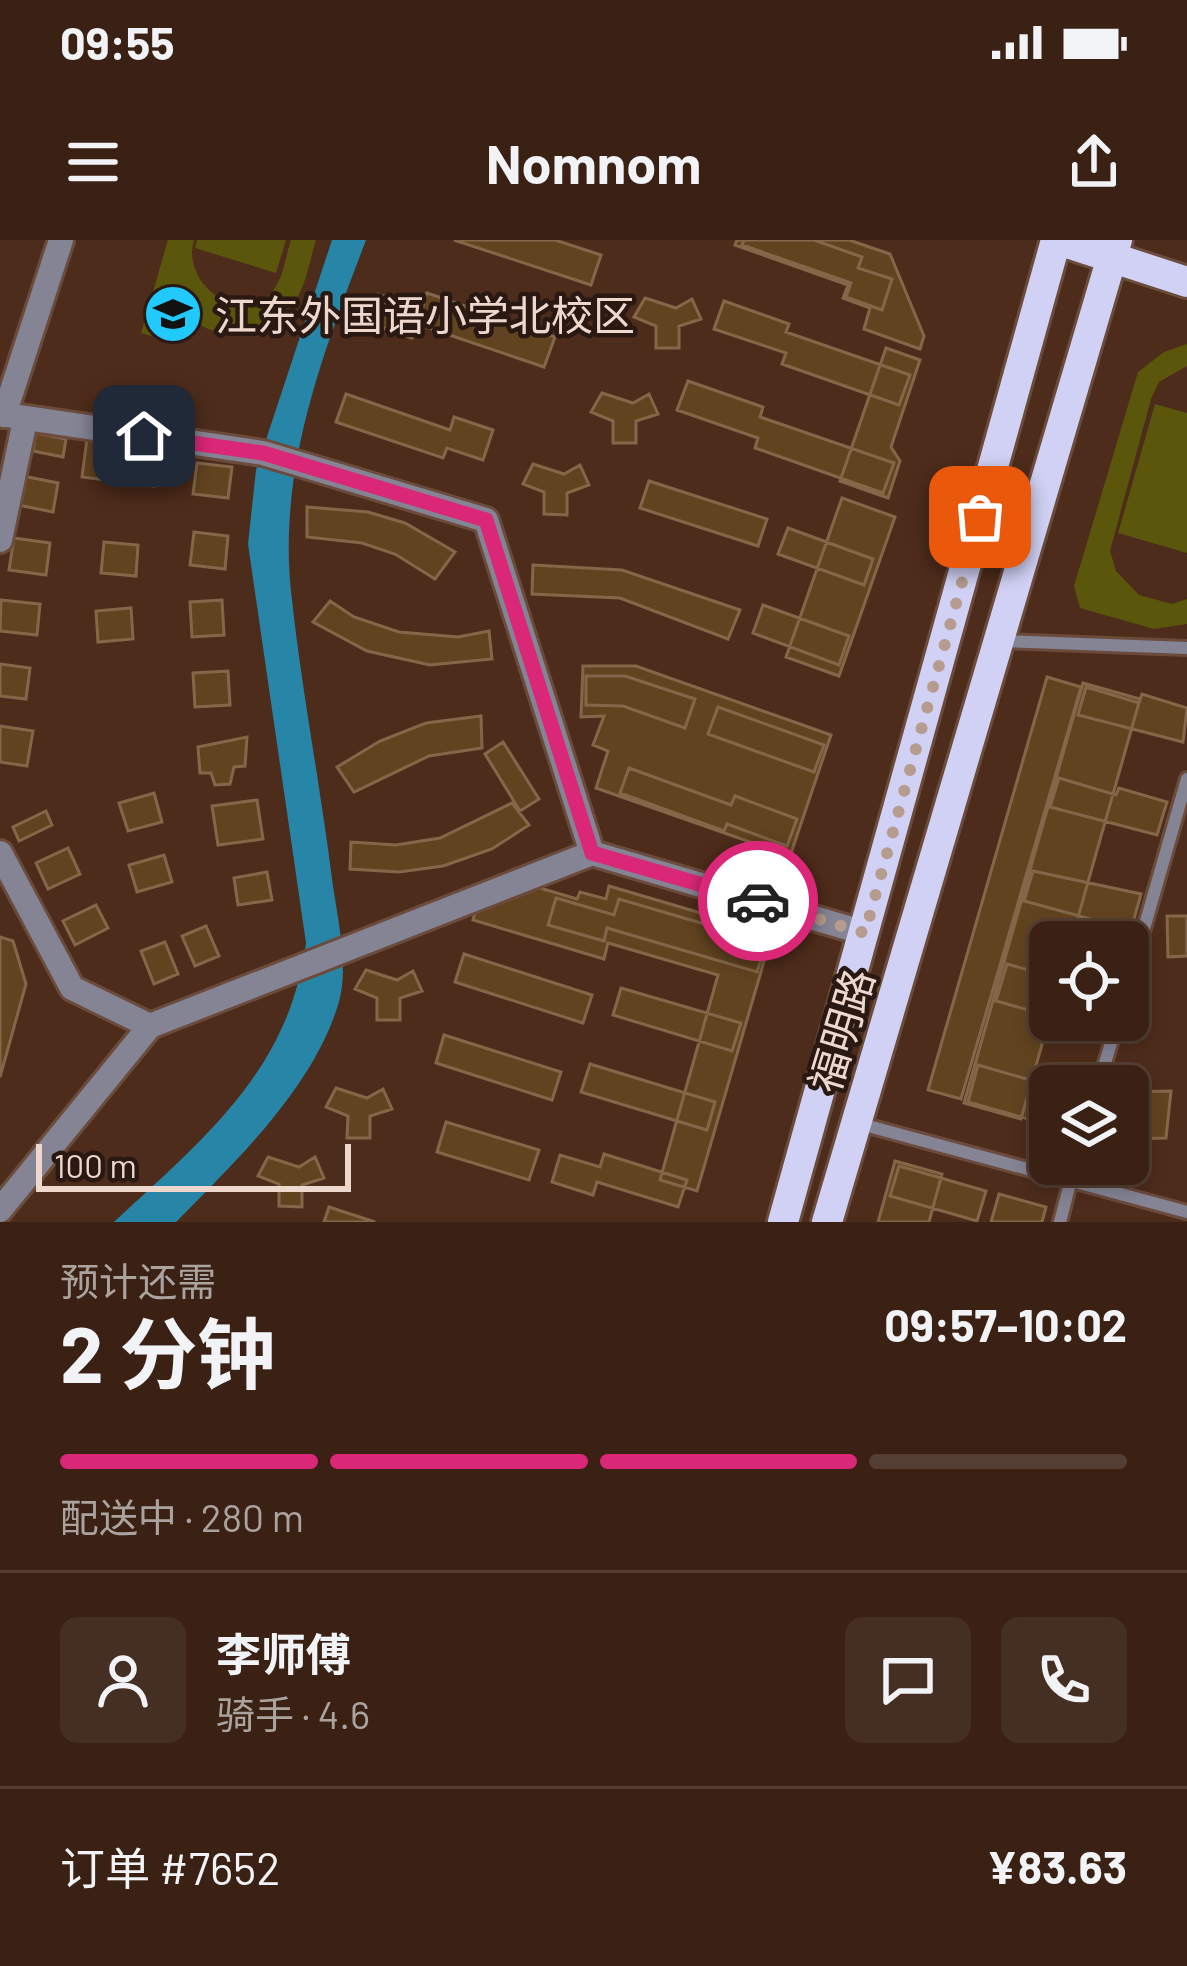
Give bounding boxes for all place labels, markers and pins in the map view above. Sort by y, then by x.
school or university icon: 江东外国语小学北校区 [142,283,204,345]
place label: 江东外国语小学北校区 [215,289,635,339]
pin [93,385,195,487]
pin [929,466,1031,568]

